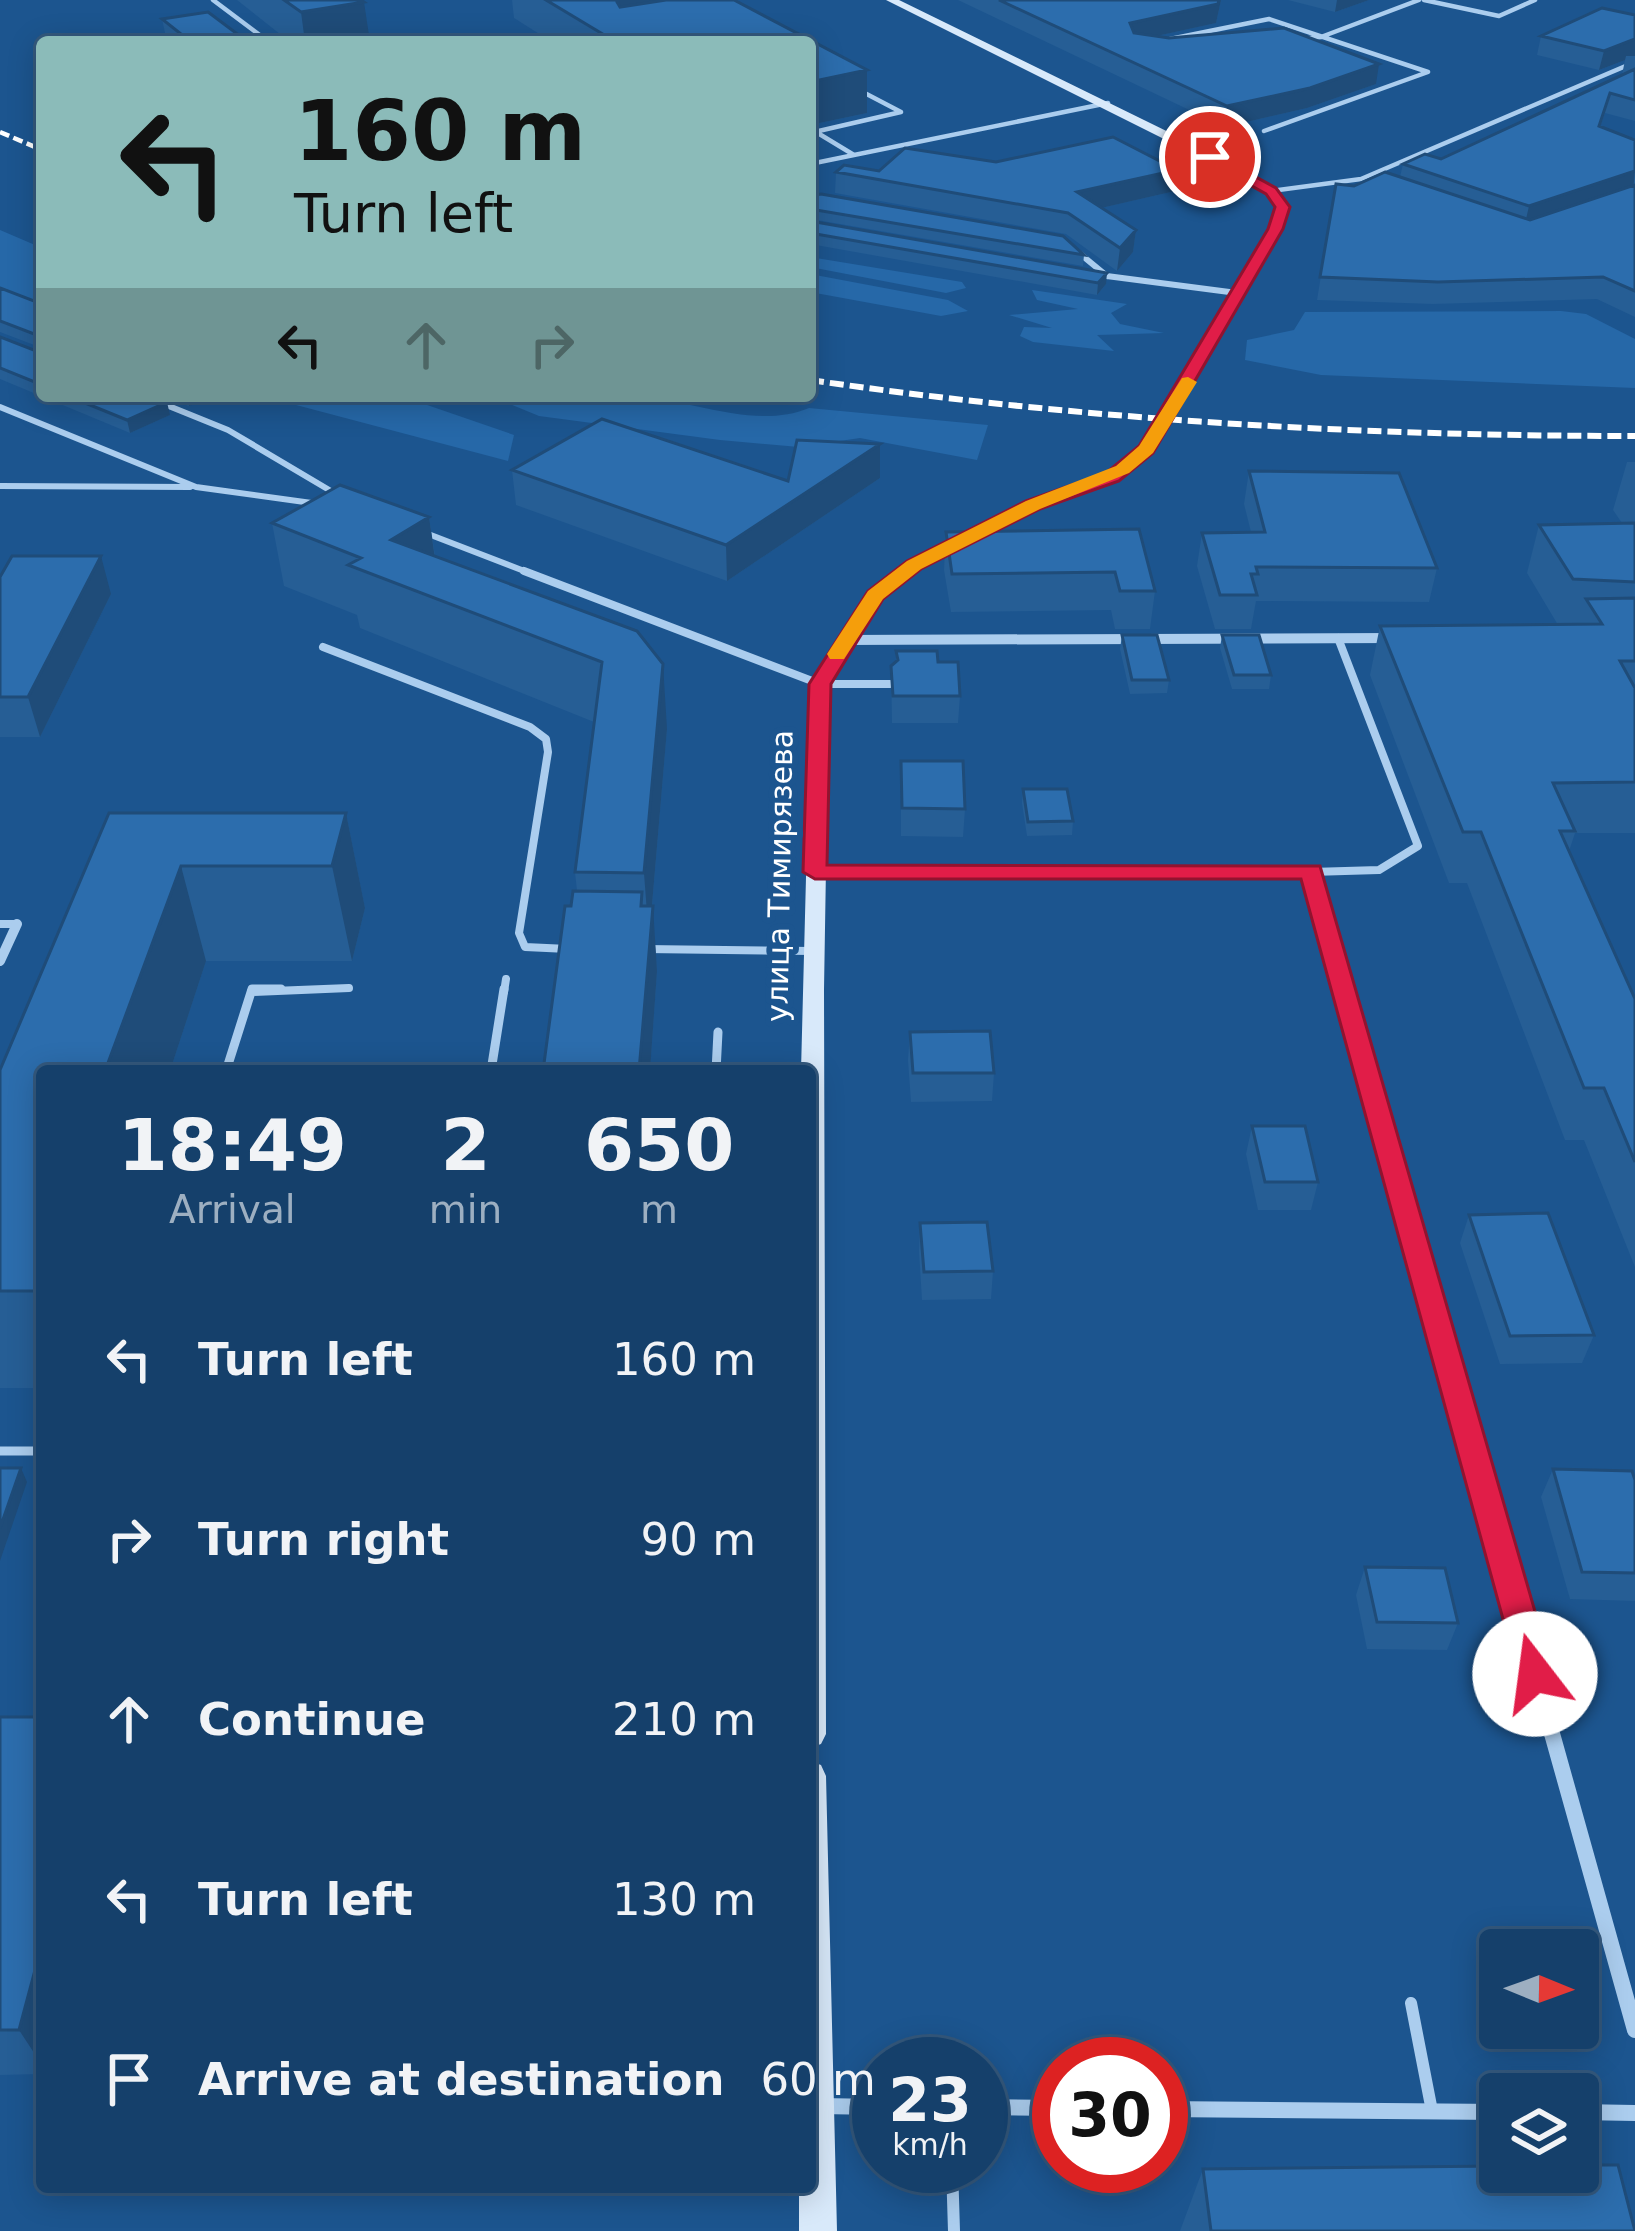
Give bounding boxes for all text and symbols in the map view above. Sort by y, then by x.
text: 160 m [294,82,586,180]
icon: left [96,84,252,240]
pin [1159,106,1261,208]
icon: arrive [1177,124,1243,190]
text: Turn left [294,182,513,245]
icon: left [267,312,333,378]
icon: ahead [393,312,459,378]
icon: right [519,312,585,378]
street label: улица Тимирязева [759,730,800,1022]
text: 18:49 [118,1103,347,1187]
text: 2 [440,1103,490,1187]
text: 650 [584,1103,734,1187]
text: Arrival [169,1187,296,1232]
text: min [429,1187,502,1232]
text: m [640,1187,678,1232]
icon: left [96,1326,162,1392]
text: Turn left [198,1333,413,1386]
text: 160 m [612,1333,756,1386]
icon: right [96,1506,162,1572]
text: Turn right [198,1513,449,1566]
text: 90 m [641,1513,756,1566]
position arrow [1472,1611,1598,1737]
icon: ahead [96,1686,162,1752]
text: Continue [198,1693,426,1746]
text: 210 m [612,1693,756,1746]
icon: left [96,1866,162,1932]
text: Turn left [198,1873,413,1926]
text: 130 m [612,1873,756,1926]
north arrow [1479,1929,1599,2049]
map controls [1479,1929,1599,2193]
speed limit sign: 30 [1032,2037,1188,2193]
icon: arrive [96,2046,162,2112]
text: Arrive at destination [198,2053,724,2106]
text: 60 m [760,2053,876,2106]
text: 23 [888,2065,972,2135]
button: layers [1479,2073,1599,2193]
text: km/h [892,2127,968,2162]

